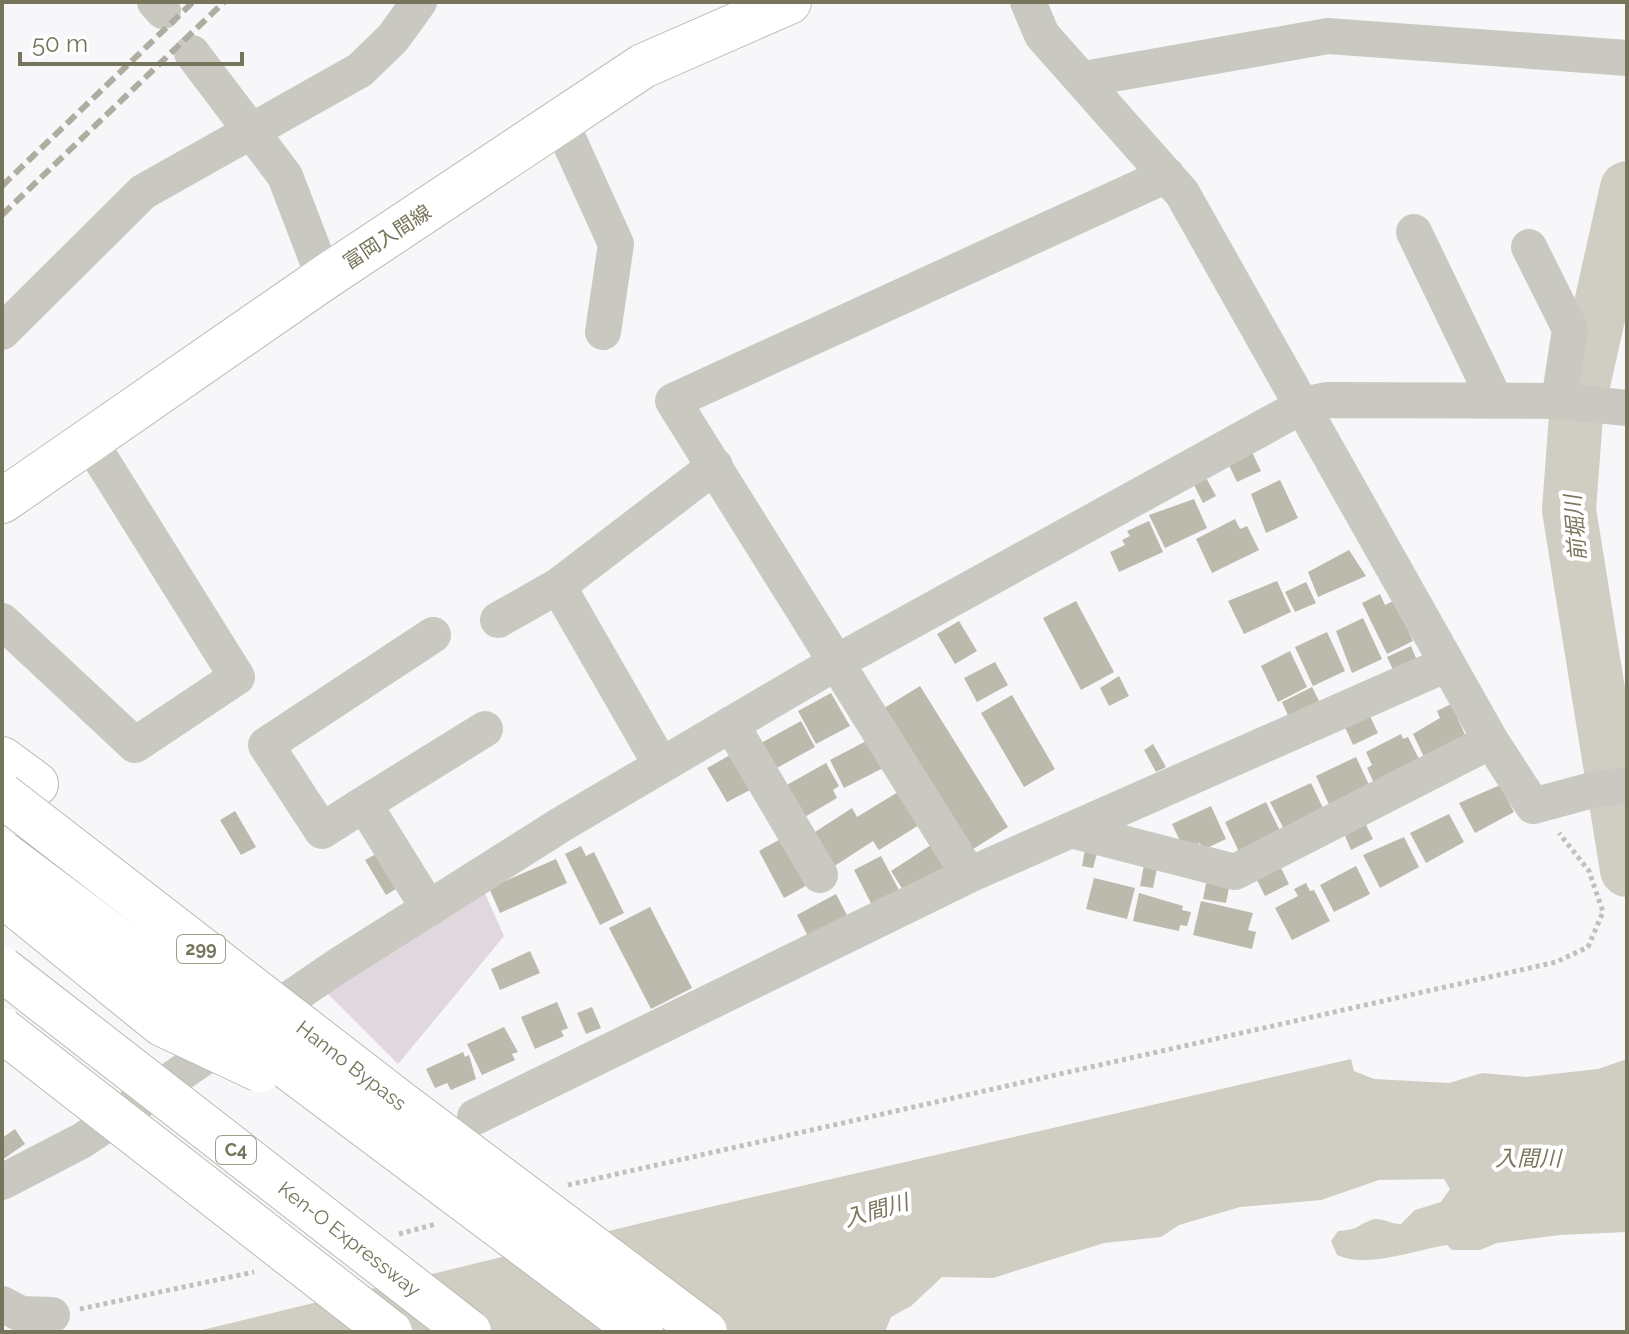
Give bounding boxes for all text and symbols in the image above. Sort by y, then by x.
scale bar [20,16,242,66]
text: 50 m [32,29,88,58]
street label: 富岡入間線 [339,200,435,274]
water label: 前堀川 [1559,492,1591,562]
road number: 299 [177,935,225,963]
street label: Hanno Bypass [292,1015,411,1116]
road number: C4 [216,1136,256,1164]
water label: 入間川 [1495,1145,1563,1171]
street label: Ken-O Expressway [273,1176,426,1302]
water label: 入間川 [841,1188,913,1232]

